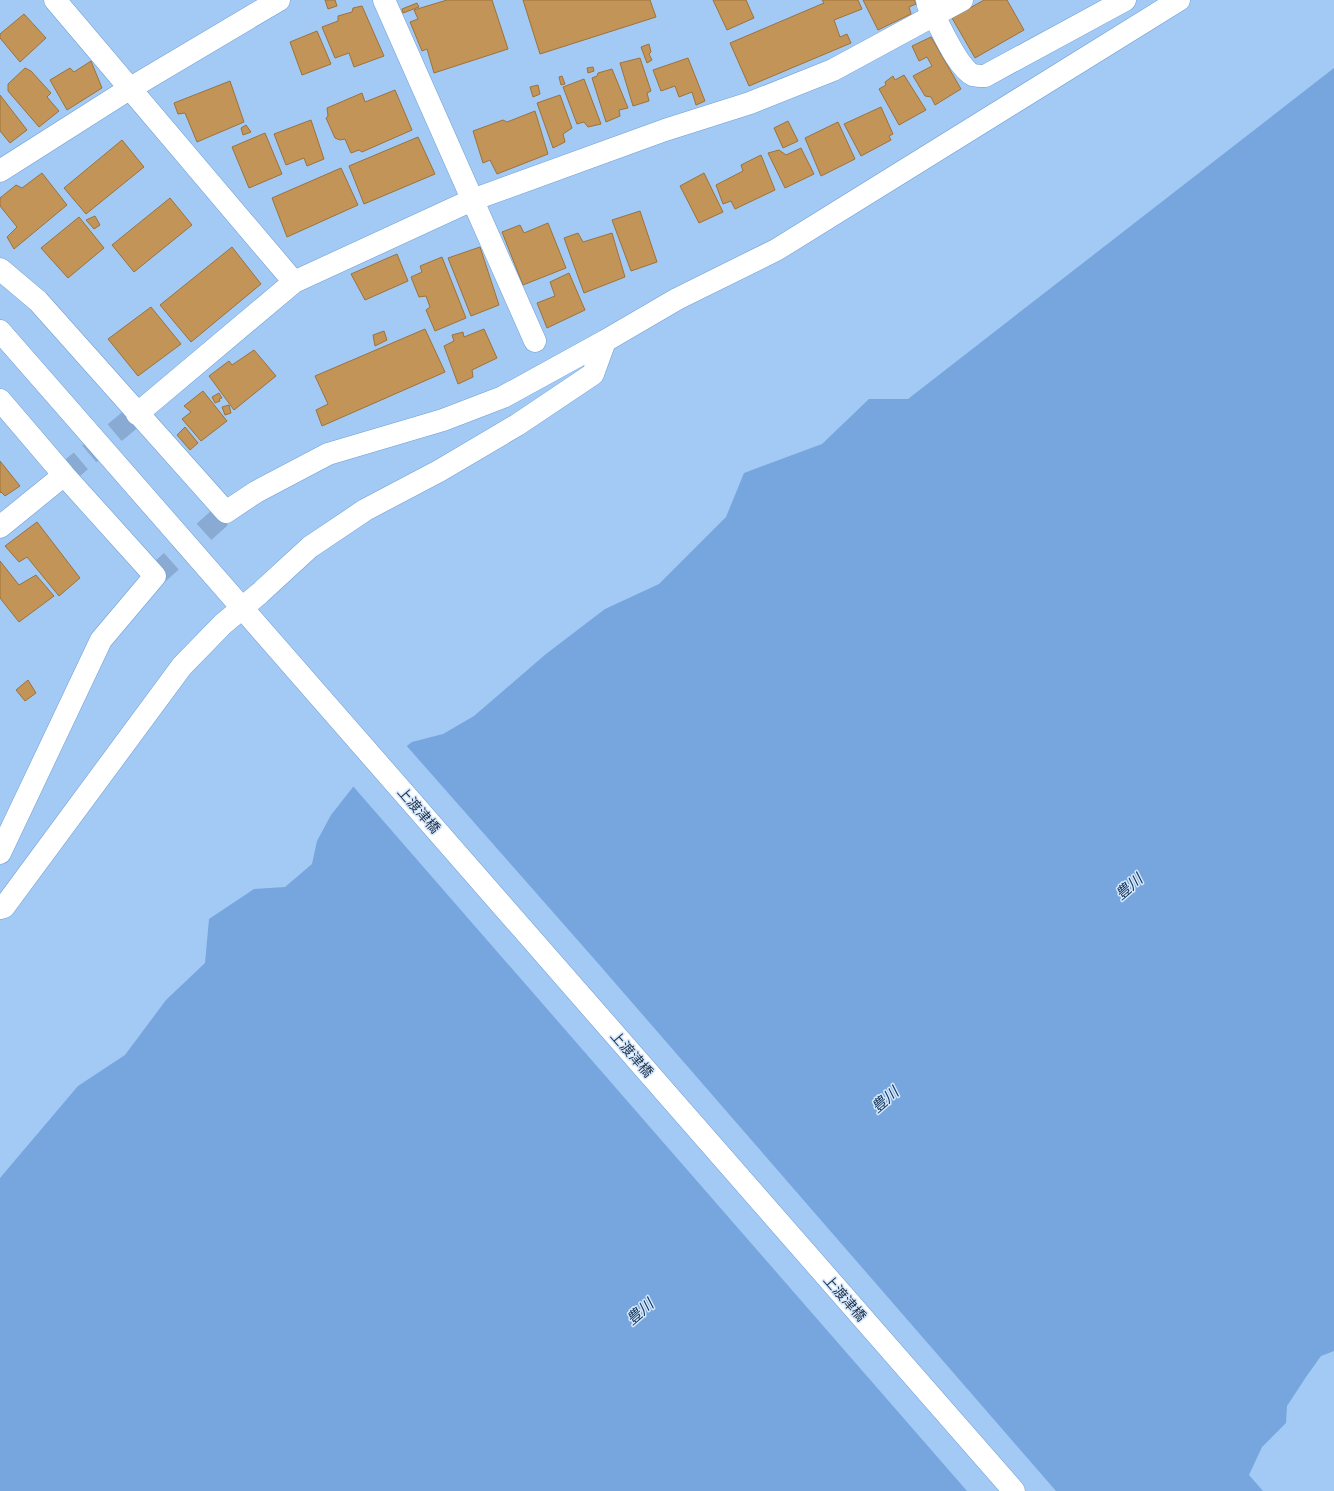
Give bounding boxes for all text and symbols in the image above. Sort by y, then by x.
street label: 上渡津橋 [395,784,443,836]
water label: 豊川 [1112,870,1147,903]
street label: 上渡津橋 [608,1028,656,1080]
water label: 豊川 [868,1083,903,1116]
street label: 上渡津橋 [821,1272,869,1324]
water label: 豊川 [623,1295,658,1328]

